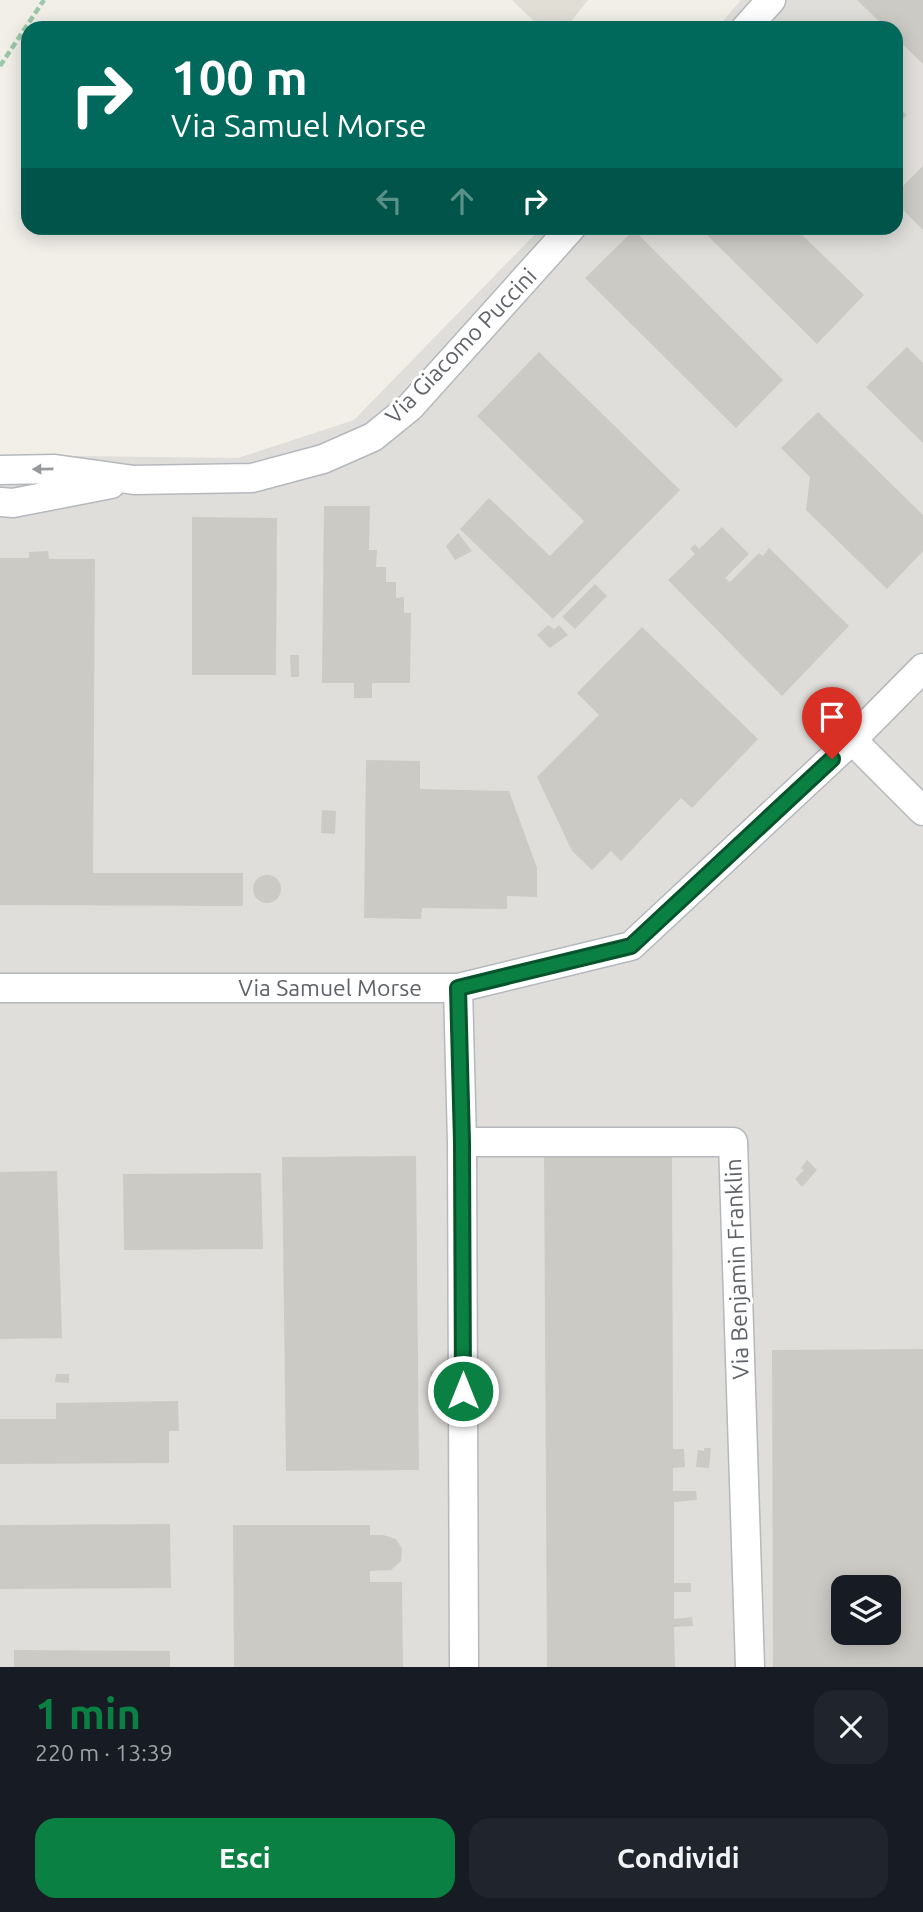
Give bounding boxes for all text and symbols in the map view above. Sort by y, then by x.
icon: right [56,49,147,140]
text: 100 m [171,49,308,104]
text: Via Samuel Morse [171,107,427,143]
icon: left [370,182,408,220]
icon: ahead [443,182,481,220]
icon: right [516,182,554,220]
street label: Via Giacomo Puccini [380,263,541,428]
one-way arrow [32,463,54,475]
pin [802,687,862,759]
icon: arrive [813,698,851,736]
street label: Via Samuel Morse [238,975,422,1000]
street label: Via Benjamin Franklin [720,1158,753,1380]
position arrow [426,1354,500,1428]
map controls [831,1575,901,1645]
button: layers [831,1575,901,1645]
text: 1 min [35,1690,141,1737]
button: close [814,1690,888,1764]
text: 220 m · 13:39 [35,1740,173,1765]
button: Esci [35,1818,455,1898]
button: Condividi [469,1818,888,1898]

